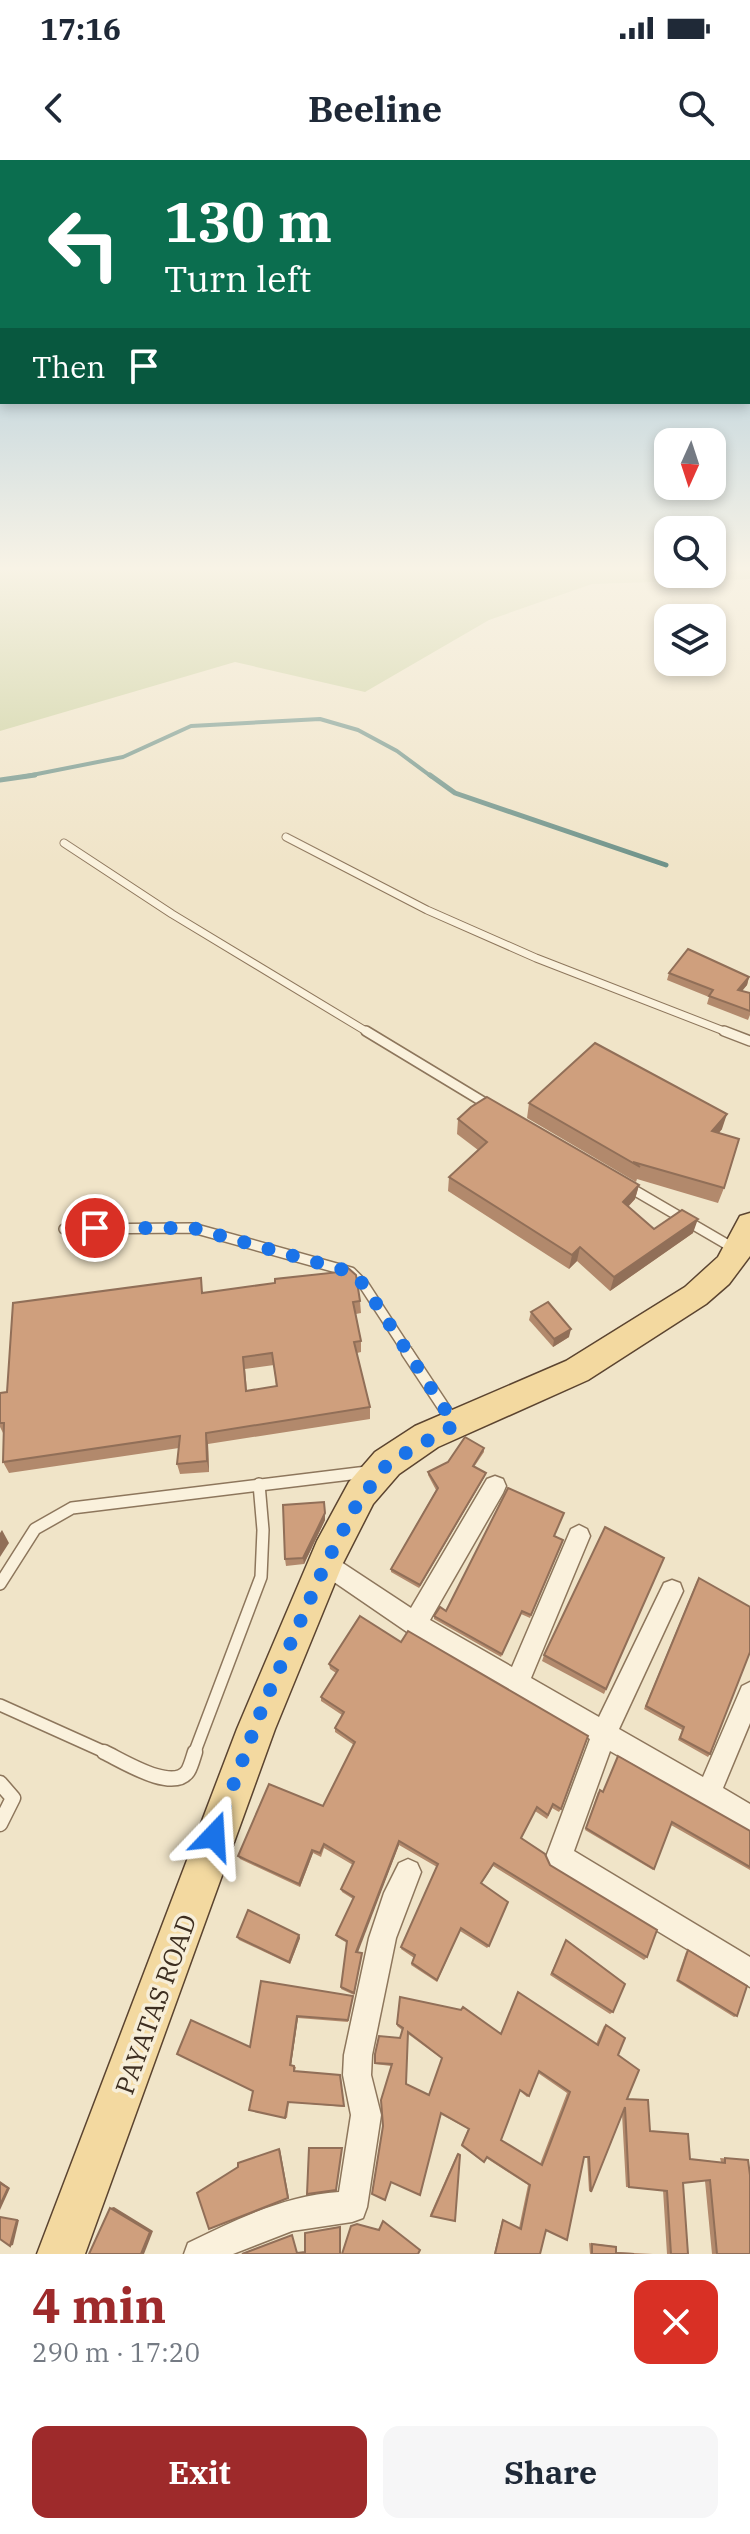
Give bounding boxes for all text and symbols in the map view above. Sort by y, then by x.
text: 17:16 [40,9,121,48]
text: Beeline [308,85,442,132]
icon: back [32,86,76,130]
icon: search [674,86,718,130]
text: 130 m [164,185,332,257]
icon: left [32,192,136,296]
text: Turn left [164,255,311,302]
icon: arrive [122,344,166,388]
text: Then [32,347,106,386]
north arrow [654,428,726,500]
map controls [654,428,726,676]
button: search [654,516,726,588]
button: layers [654,604,726,676]
pin [61,1194,129,1262]
icon: arrive [73,1206,117,1250]
position arrow [172,1794,256,1878]
street label: PAYATAS ROAD [107,1909,203,2099]
text: 4 min [32,2274,166,2336]
button: close [634,2280,718,2364]
text: 290 m · 17:20 [32,2335,200,2369]
button: Exit [32,2426,367,2518]
button: Share [383,2426,718,2518]

